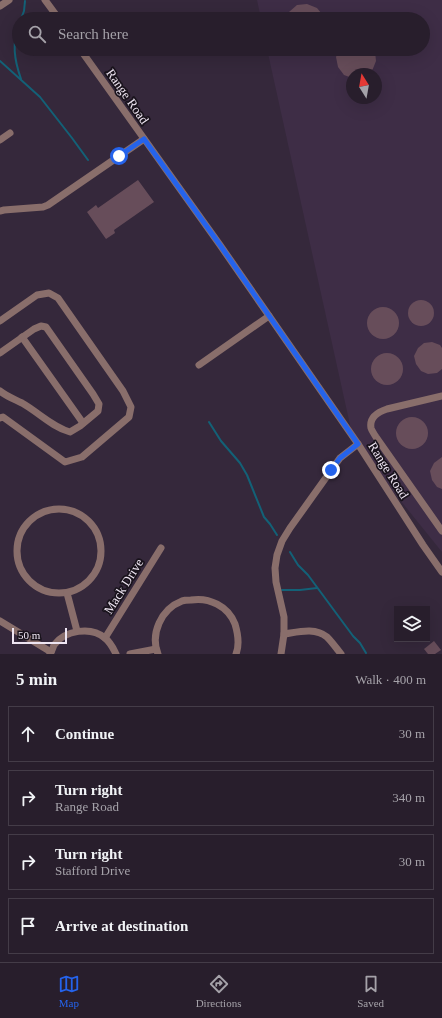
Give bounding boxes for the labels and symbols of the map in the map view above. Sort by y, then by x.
street label: Range Road [103,66,152,127]
north arrow [346,68,382,104]
route start [110,147,128,165]
street label: Range Road [365,439,412,502]
route end [322,461,340,479]
street label: Mack Drive [101,556,146,617]
scale bar [12,626,67,645]

